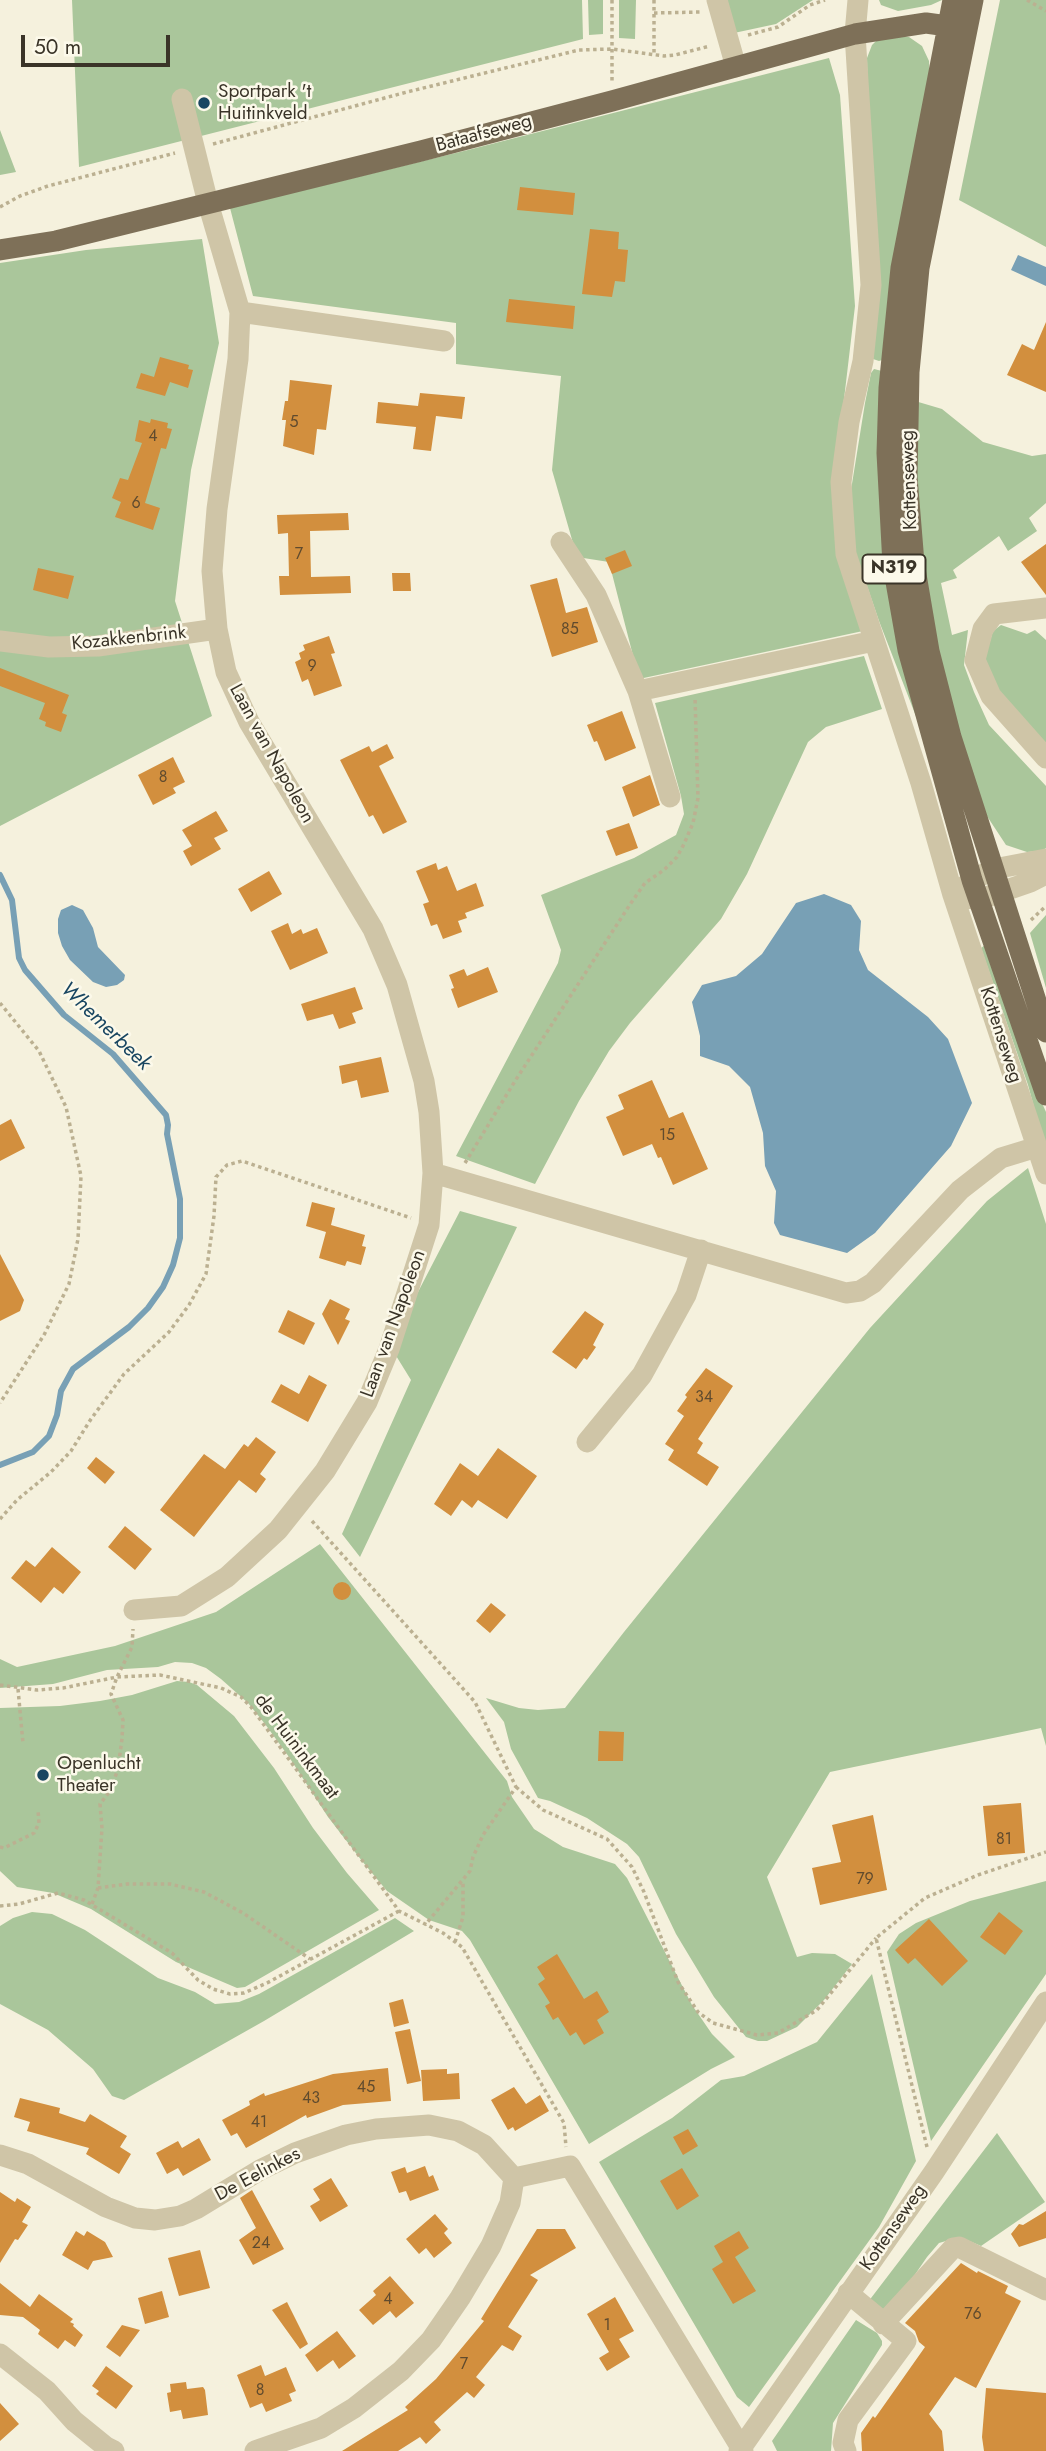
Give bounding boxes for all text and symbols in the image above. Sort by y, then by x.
scale bar [24,21,173,65]
text: 50 m [34,32,81,62]
place label: Sportpark 't Huitinkveld [218,81,311,125]
marker: Sportpark 't Huitinkveld [196,95,212,111]
street label: Bataafseweg [434,110,534,158]
house number: 5 [289,413,299,433]
house number: 4 [148,427,158,447]
street label: Kottenseweg [897,430,923,530]
house number: 6 [131,494,141,514]
house number: 7 [295,545,303,565]
road number: N319 [862,554,926,584]
house number: 85 [561,620,579,640]
street label: Kozakkenbrink [71,622,187,656]
house number: 9 [307,657,317,677]
street label: Laan van Napoleon [223,681,319,827]
house number: 8 [159,768,167,788]
water label: Whemerbeek [54,978,156,1076]
street label: Kottenseweg [974,984,1026,1086]
house number: 15 [659,1126,675,1146]
street label: Laan van Napoleon [357,1247,431,1401]
house number: 34 [695,1388,713,1408]
street label: de Huininkmaat [249,1690,343,1804]
place label: Openlucht Theater [57,1753,141,1797]
marker: Openlucht Theater [35,1767,51,1783]
house number: 81 [996,1830,1012,1850]
house number: 79 [856,1870,874,1890]
house number: 45 [357,2078,375,2098]
house number: 43 [302,2089,320,2109]
house number: 41 [251,2113,267,2133]
street label: De Eelinkes [211,2143,305,2207]
street label: Kottenseweg [856,2181,932,2275]
house number: 24 [252,2234,270,2254]
house number: 4 [383,2290,393,2310]
house number: 76 [964,2305,982,2325]
house number: 1 [603,2316,611,2336]
house number: 7 [460,2355,468,2375]
house number: 8 [256,2381,264,2401]

